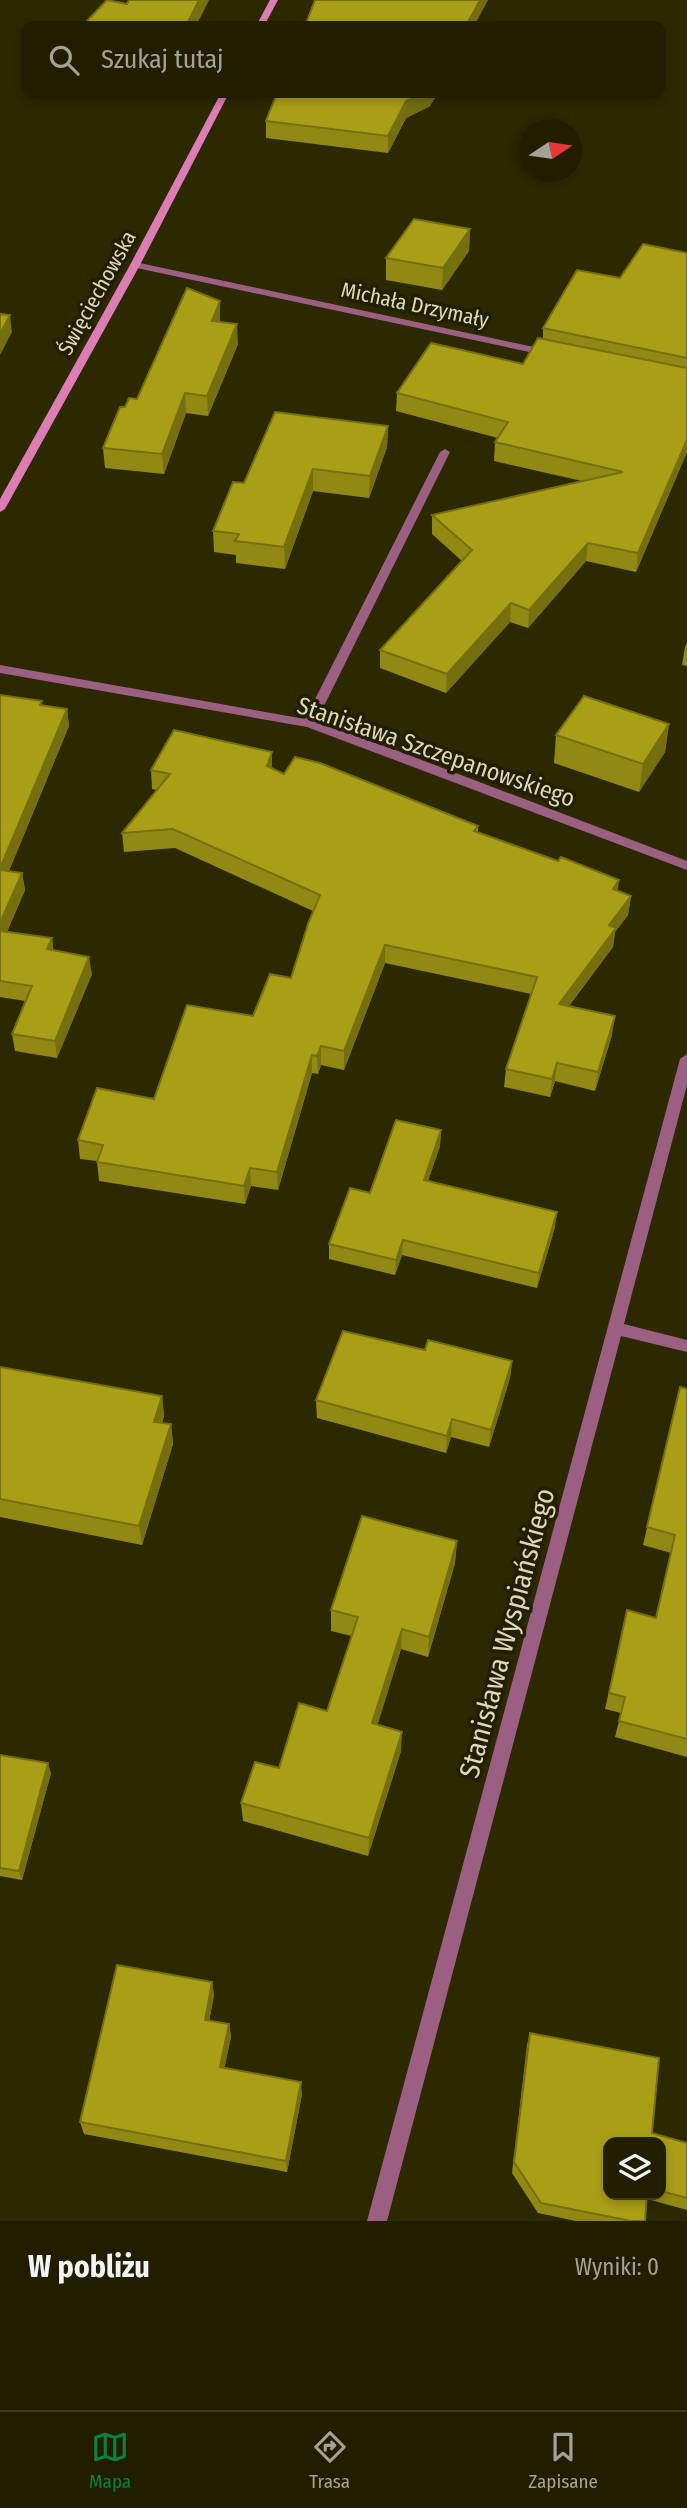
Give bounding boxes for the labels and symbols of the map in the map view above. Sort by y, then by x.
north arrow [519,119,582,182]
street label: Święciechowska [52,226,142,360]
street label: Michała Drzymały [339,277,492,333]
street label: Stanisława Szczepanowskiego [293,691,579,813]
street label: Stanisława Wyspiańskiego [452,1484,562,1782]

